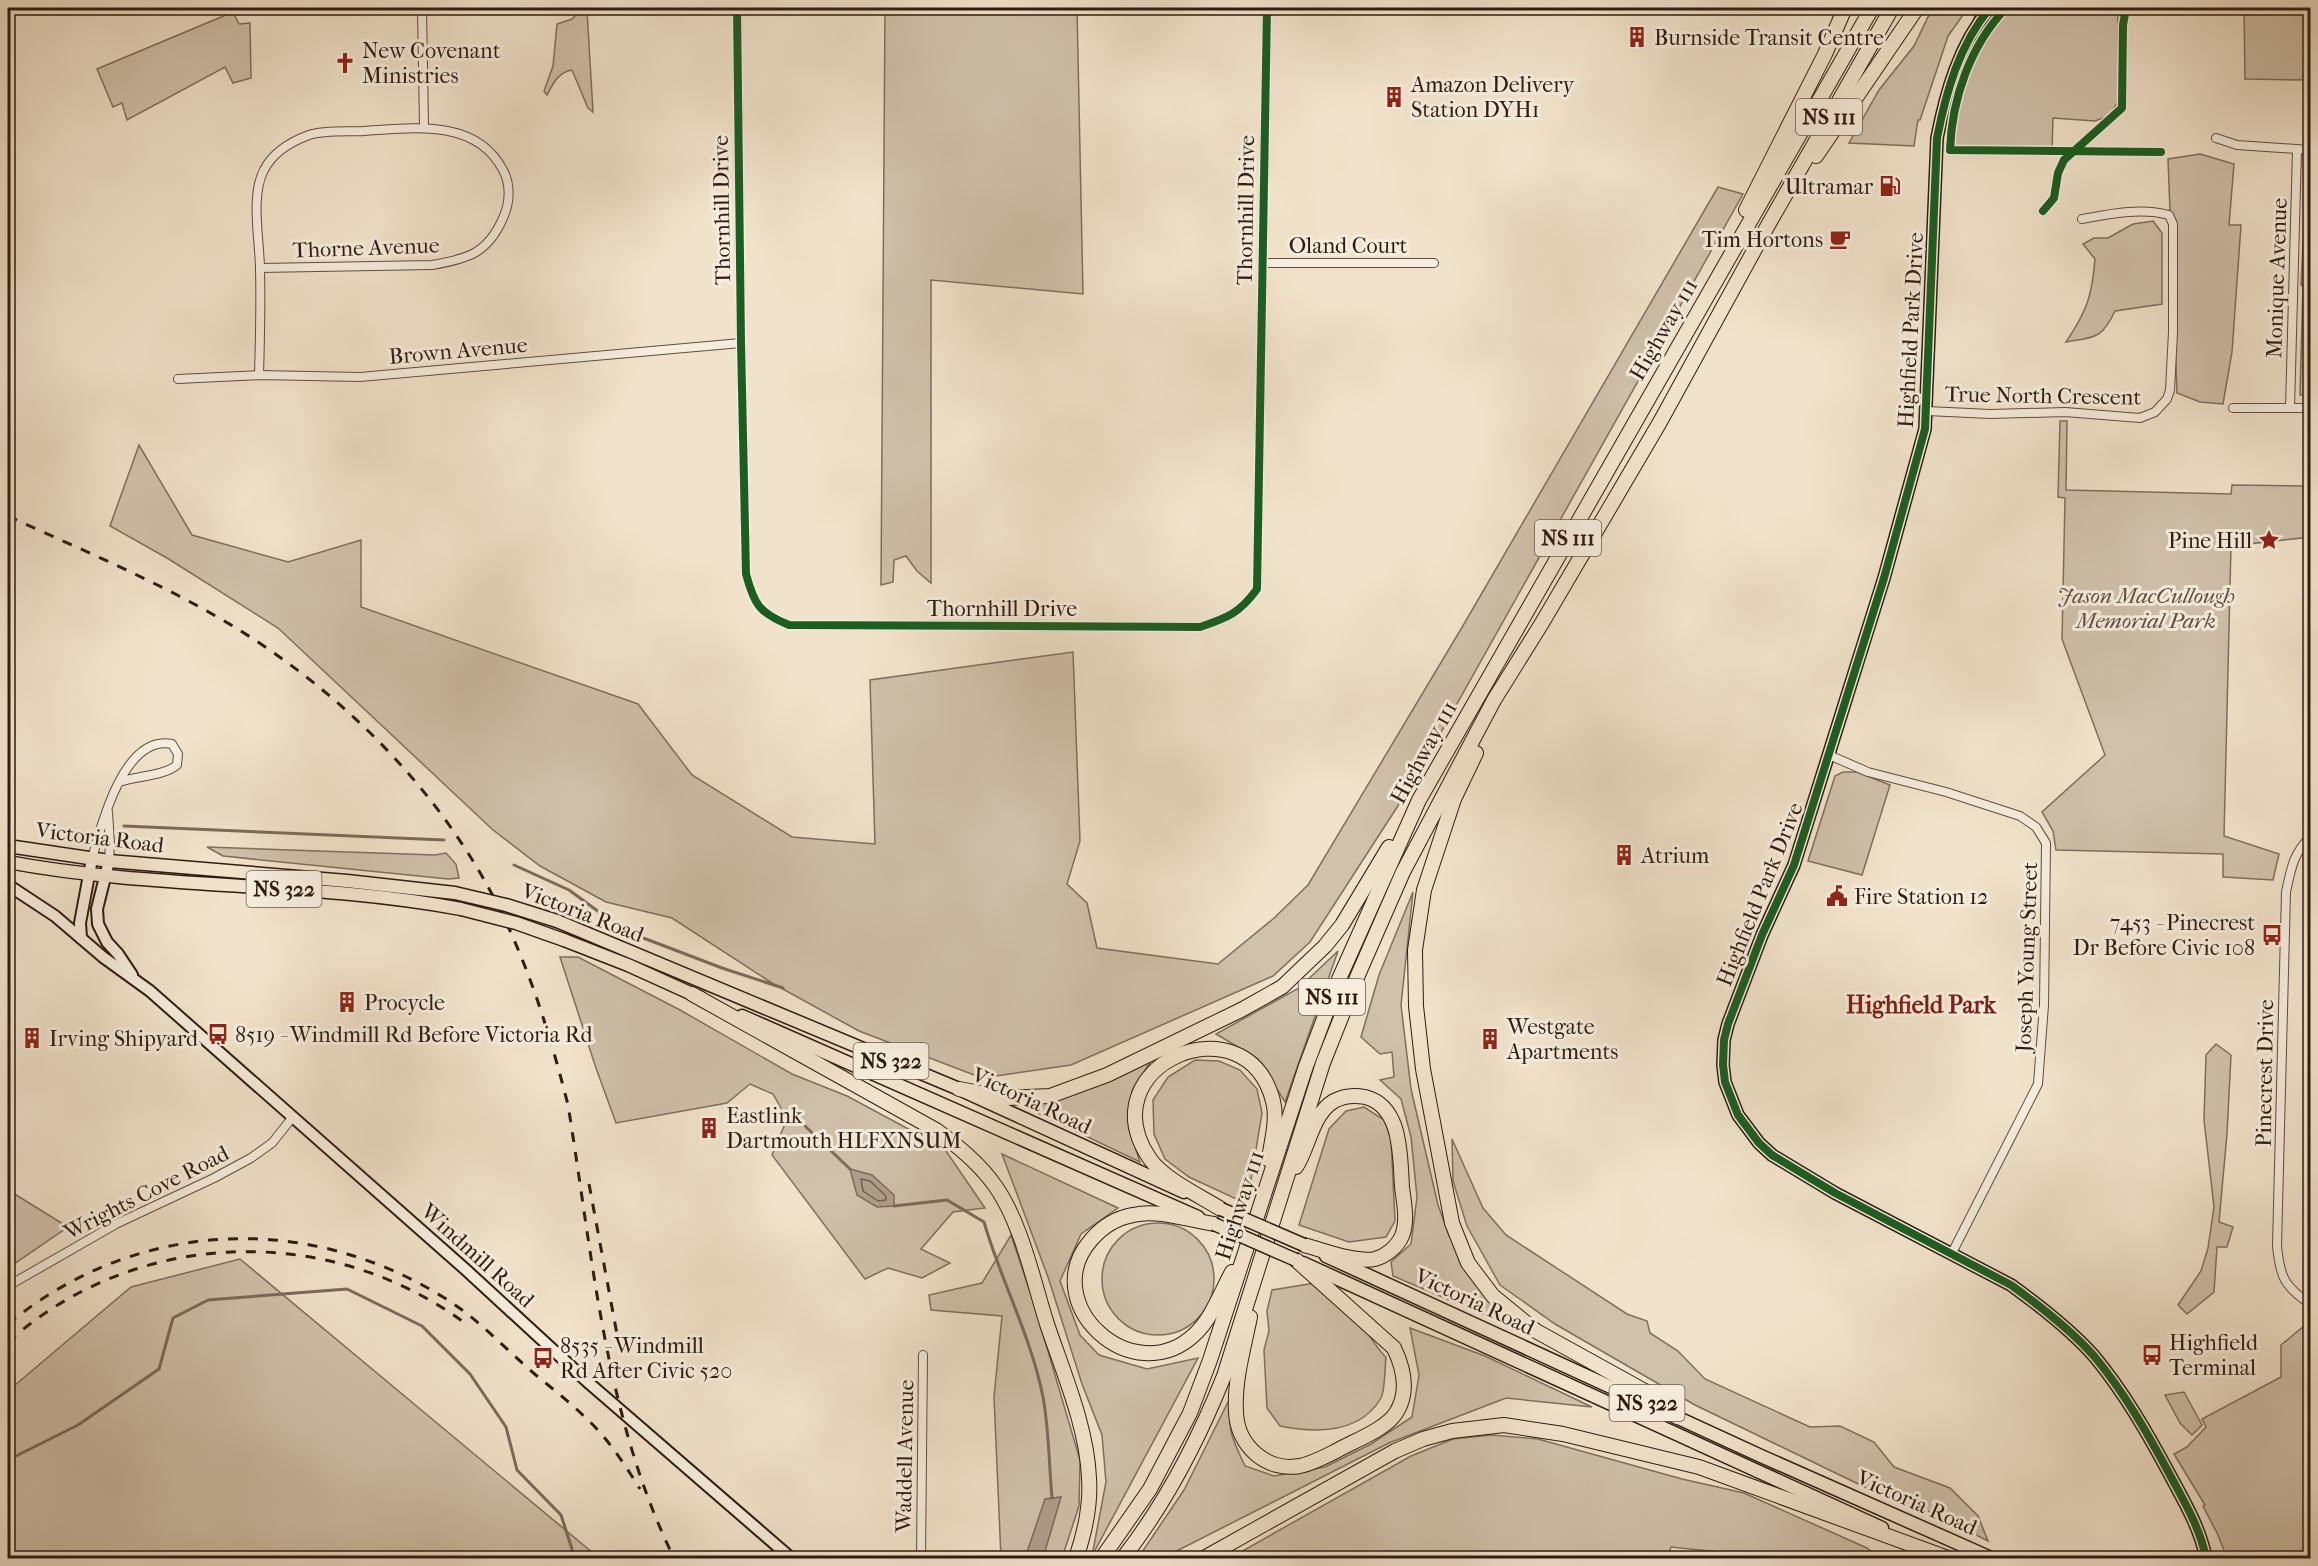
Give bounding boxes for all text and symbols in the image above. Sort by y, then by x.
building icon: Burnside Transit Centre [1625,25,1649,49]
place label: Burnside Transit Centre [1654,25,1884,51]
place label: New Covenant Ministries [362,38,501,89]
church icon: New Covenant Ministries [333,51,357,75]
place label: Amazon Delivery Station DYH1 [1410,72,1576,123]
building icon: Amazon Delivery Station DYH1 [1382,85,1406,109]
road number: NS 111 [1796,99,1862,135]
street label: Thornhill Drive [708,135,736,285]
street label: Thornhill Drive [1232,135,1260,285]
place label: Ultramar [1785,174,1874,200]
fuel station icon: Ultramar [1878,174,1902,198]
street label: Monique Avenue [2261,197,2293,359]
place label: Tim Hortons [1702,227,1823,253]
cafe icon: Tim Hortons [1828,227,1852,251]
street label: Highfield Park Drive [1893,231,1929,428]
street label: Thorne Avenue [292,232,440,264]
street label: Oland Court [1289,233,1407,259]
street label: Highway 111 [1624,274,1703,385]
street label: Brown Avenue [388,332,529,370]
street label: True North Crescent [1945,381,2142,411]
road number: NS 111 [1535,520,1601,556]
place label: Pine Hill [2168,528,2252,554]
place icon: Pine Hill [2257,528,2281,552]
park label: Jason MacCullough Memorial Park [2057,583,2235,634]
street label: Thornhill Drive [927,596,1077,622]
street label: Highway 111 [1385,697,1463,808]
street label: Highfield Park Drive [1711,799,1809,990]
street label: Victoria Road [33,817,166,859]
building icon: Atrium [1612,843,1636,867]
place label: Atrium [1640,843,1710,869]
street label: Joseph Young Street [2011,861,2043,1055]
road number: NS 322 [246,871,322,907]
street label: Victoria Road [517,877,648,949]
public building icon: Fire Station 12 [1825,884,1849,908]
place label: Fire Station 12 [1854,884,1988,910]
place label: 7453 - Pinecrest Dr Before Civic 108 [2073,910,2255,961]
bus stop icon: 7453 - Pinecrest Dr Before Civic 108 [2260,923,2284,947]
road number: NS 111 [1299,979,1365,1015]
building icon: Procycle [335,990,359,1014]
place label: Procycle [364,990,445,1016]
district label: Highfield Park [1846,991,1997,1019]
street label: Pinecrest Drive [2251,999,2279,1147]
place label: Westgate Apartments [1506,1014,1618,1065]
bus stop icon: 8519 - Windmill Rd Before Victoria Rd [206,1022,230,1046]
place label: 8519 - Windmill Rd Before Victoria Rd [235,1022,593,1048]
building icon: Irving Shipyard [20,1026,44,1050]
place label: Irving Shipyard [49,1026,199,1052]
building icon: Westgate Apartments [1478,1027,1502,1051]
road number: NS 322 [854,1043,928,1079]
street label: Victoria Road [967,1061,1096,1140]
place label: Eastlink Dartmouth HLFXNSUM [726,1103,962,1154]
building icon: Eastlink Dartmouth HLFXNSUM [697,1116,721,1140]
street label: Wrights Cove Road [59,1140,234,1246]
street label: Highway 111 [1210,1147,1270,1263]
street label: Windmill Road [415,1197,540,1314]
street label: Victoria Road [1410,1262,1539,1341]
place label: Highfield Terminal [2169,1330,2259,1381]
place label: 8535 - Windmill Rd After Civic 520 [560,1333,732,1384]
bus stop icon: Highfield Terminal [2140,1343,2164,1367]
bus stop icon: 8535 - Windmill Rd After Civic 520 [531,1346,555,1370]
street label: Waddell Avenue [891,1379,919,1534]
road number: NS 322 [1610,1385,1684,1421]
street label: Victoria Road [1852,1464,1982,1541]

